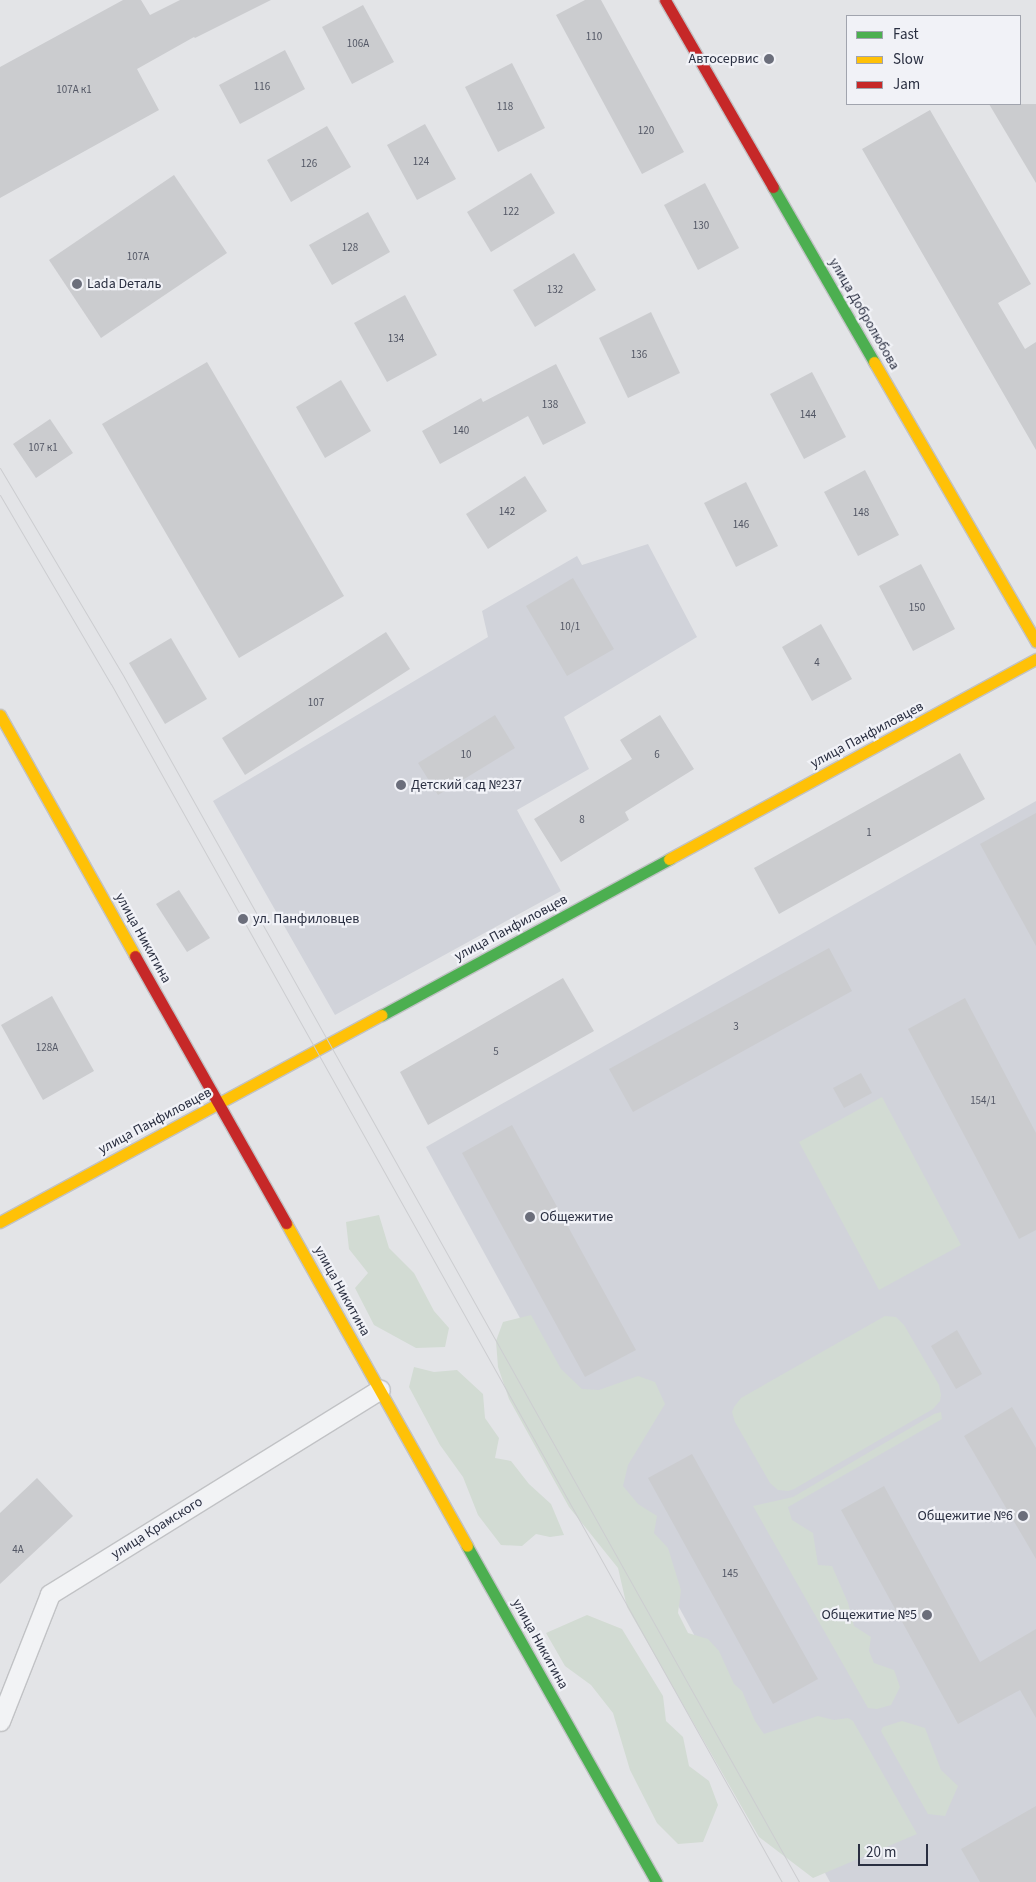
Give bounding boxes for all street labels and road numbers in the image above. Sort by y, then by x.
street label: улица Добролюбова [825,255,903,373]
street label: улица Панфиловцев [808,698,926,772]
street label: улица Никитина [111,890,175,986]
street label: улица Панфиловцев [452,891,570,965]
street label: улица Панфиловцев [96,1084,214,1158]
street label: улица Никитина [310,1243,374,1339]
street label: улица Крамского [108,1493,206,1563]
street label: улица Никитина [508,1596,572,1692]

